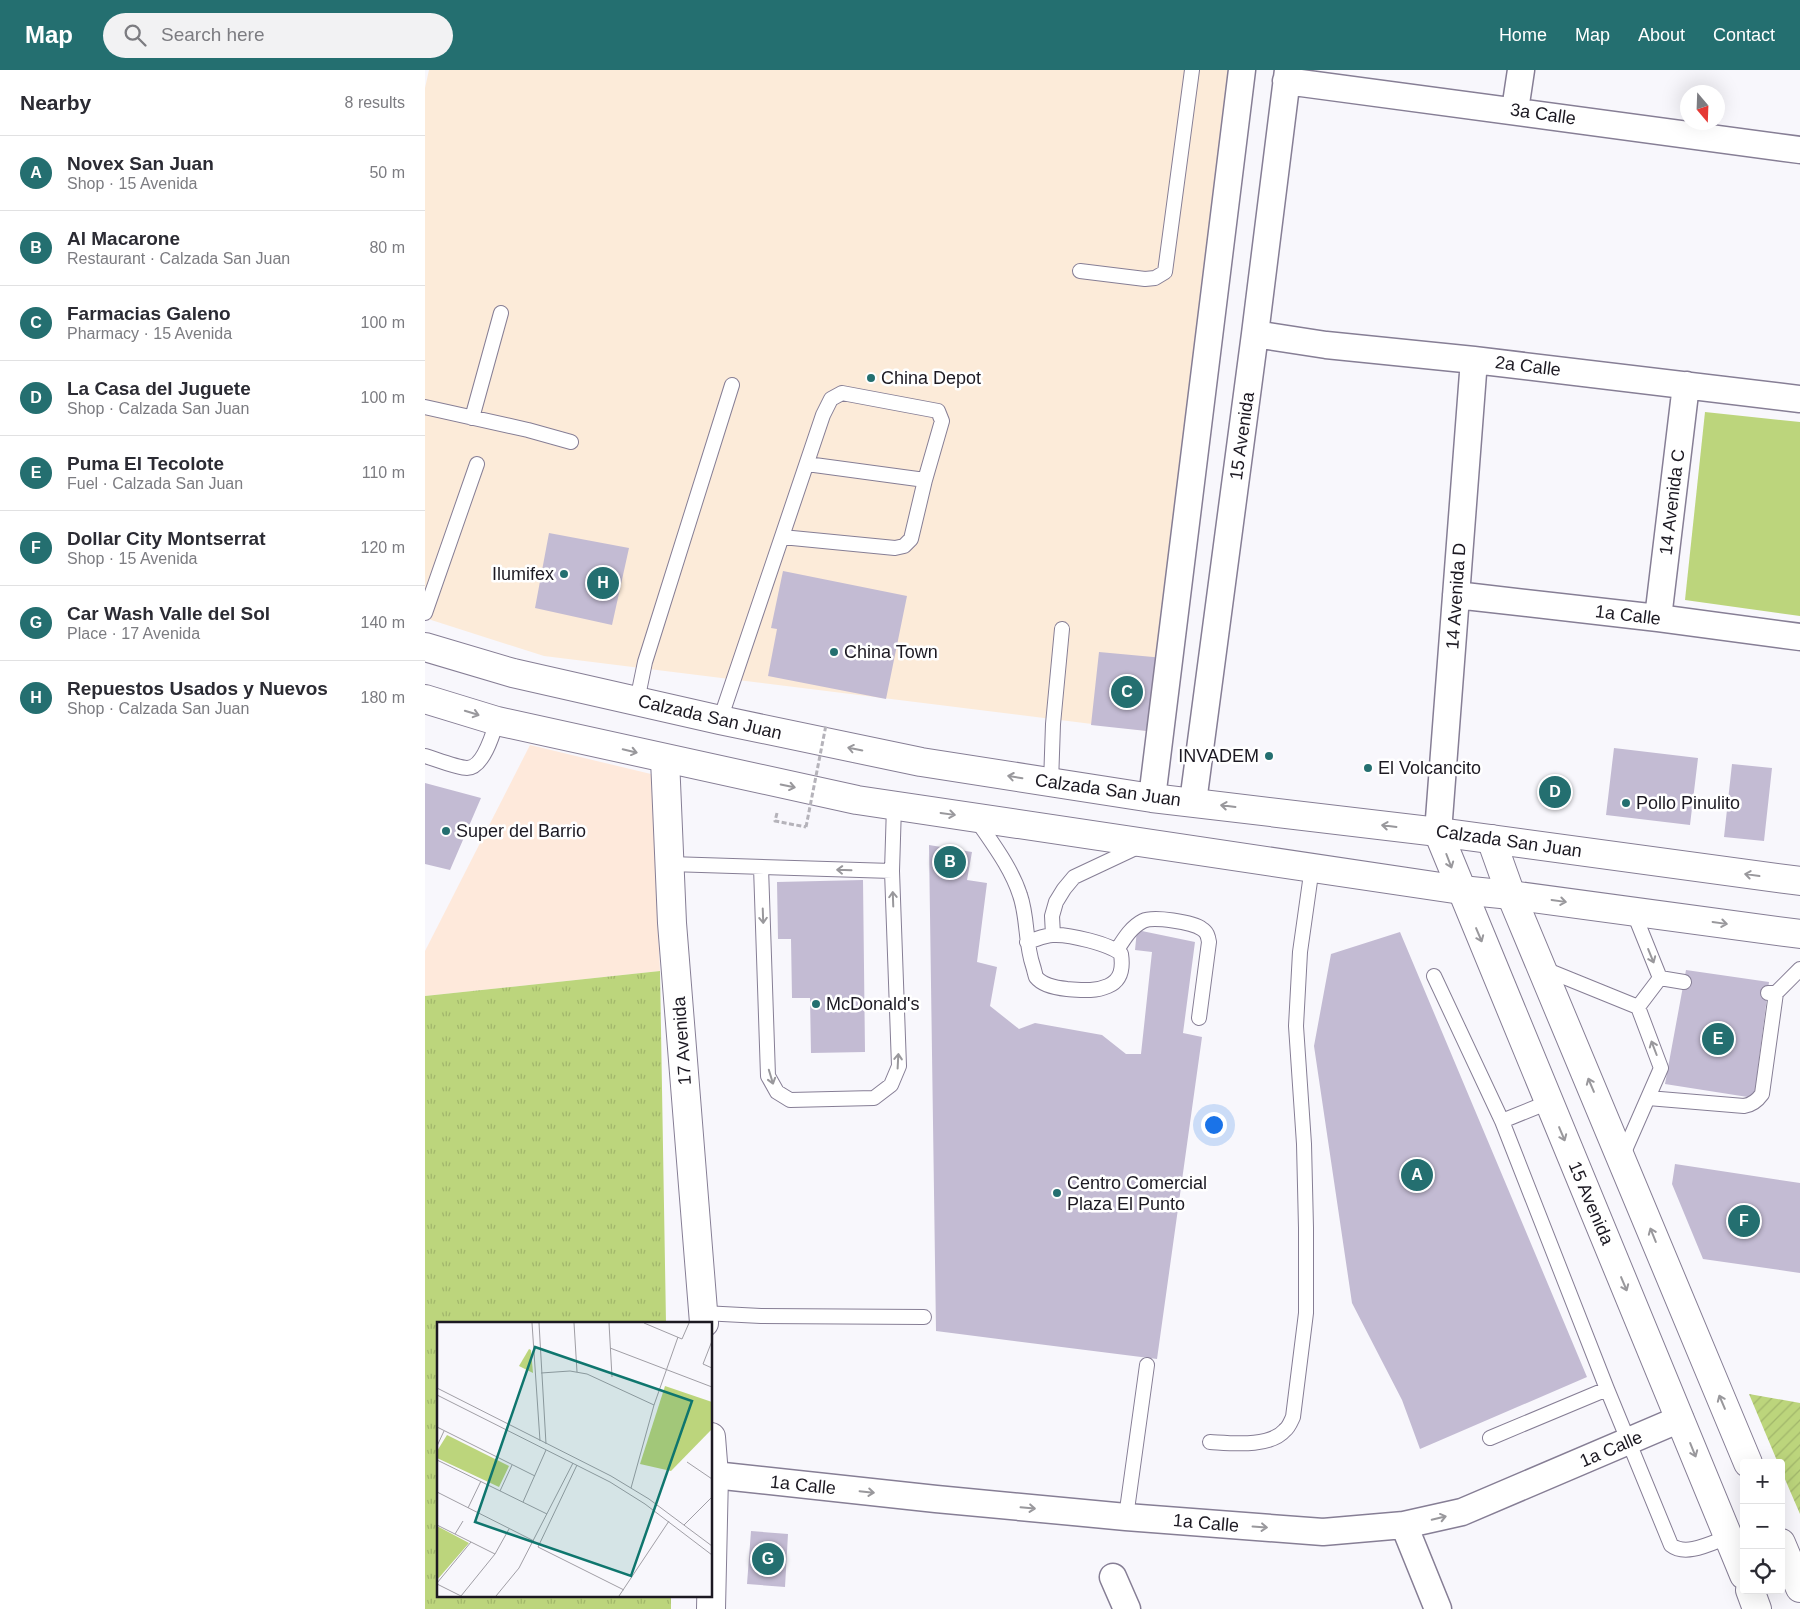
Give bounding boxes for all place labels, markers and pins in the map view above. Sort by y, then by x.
place label: China Depot [881,368,981,388]
marker: China Depot [865,372,877,384]
place label: Ilumifex [492,564,554,584]
pin: H [587,564,619,602]
marker: Ilumifex [558,568,570,580]
place label: China Town [844,642,938,662]
marker: China Town [828,646,840,658]
pin: C [1111,673,1143,711]
place label: INVADEM [1178,746,1259,766]
marker: INVADEM [1263,750,1275,762]
place label: El Volcancito [1378,758,1481,778]
marker: El Volcancito [1362,762,1374,774]
pin: D [1539,773,1571,811]
place label: Pollo Pinulito [1636,793,1740,813]
marker: Pollo Pinulito [1620,797,1632,809]
place label: Super del Barrio [456,821,586,841]
marker: Super del Barrio [440,825,452,837]
pin: B [934,843,966,881]
place label: McDonald's [826,994,919,1014]
marker: McDonald's [810,998,822,1010]
pin: E [1702,1020,1734,1058]
pin: A [1401,1156,1433,1194]
place label: Centro Comercial Plaza El Punto [1067,1173,1207,1214]
marker: Centro Comercial Plaza El Punto [1051,1187,1063,1199]
pin: F [1728,1202,1760,1240]
pin: G [752,1540,784,1578]

